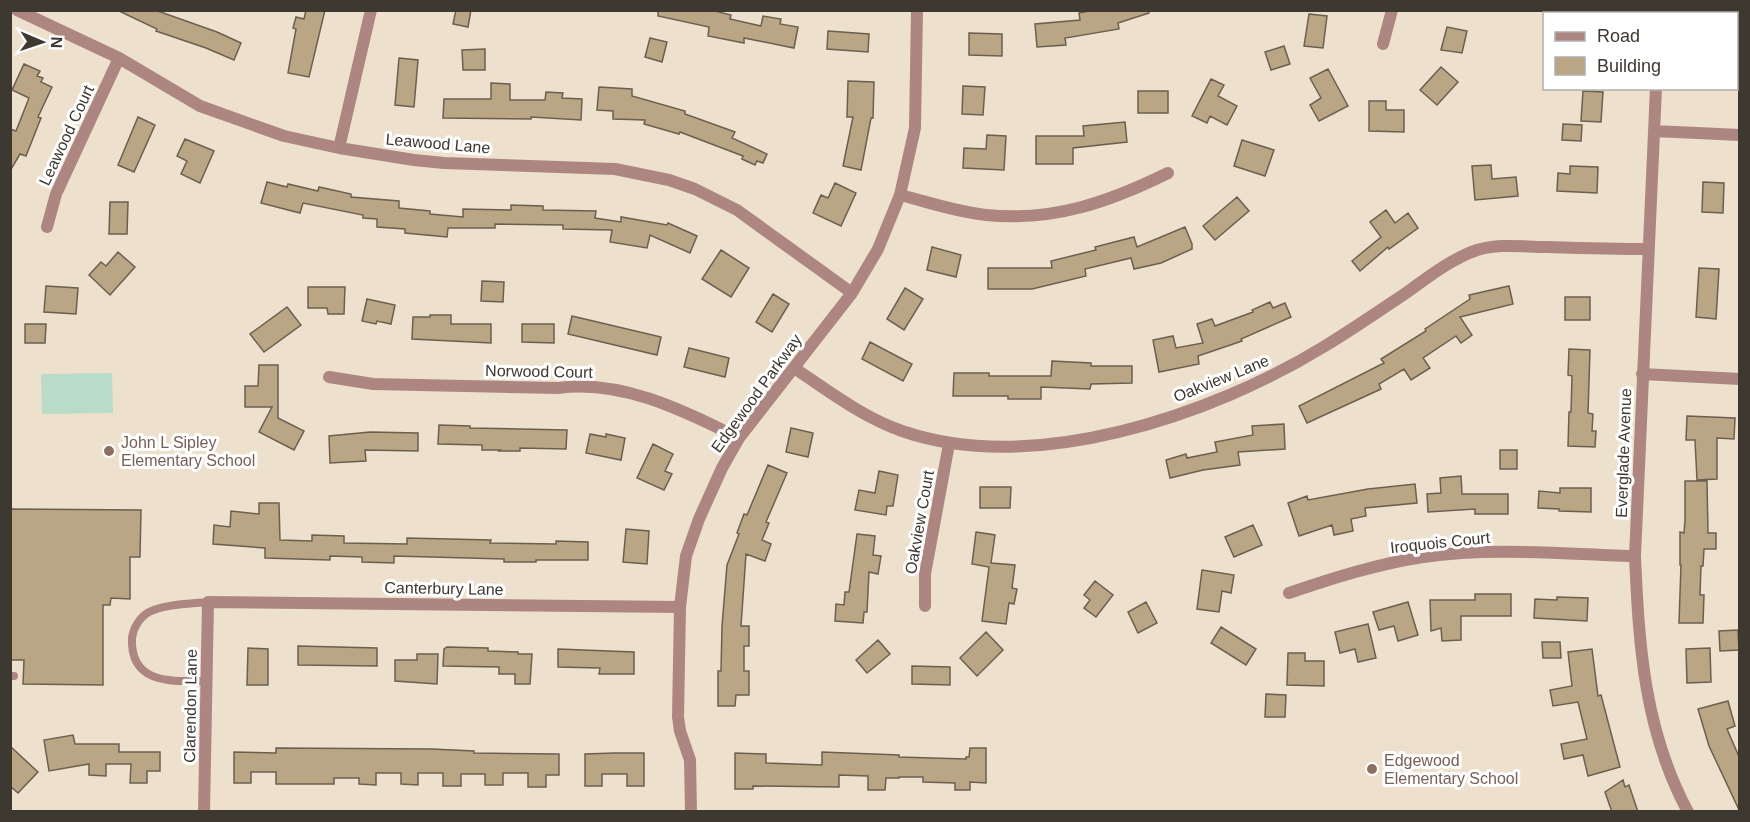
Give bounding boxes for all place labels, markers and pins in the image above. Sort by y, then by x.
place label: John L Sipley Elementary School [121,434,255,469]
marker: John L Sipley Elementary School [102,444,116,458]
place label: Edgewood Elementary School [1384,752,1518,787]
marker: Edgewood Elementary School [1365,762,1379,776]

